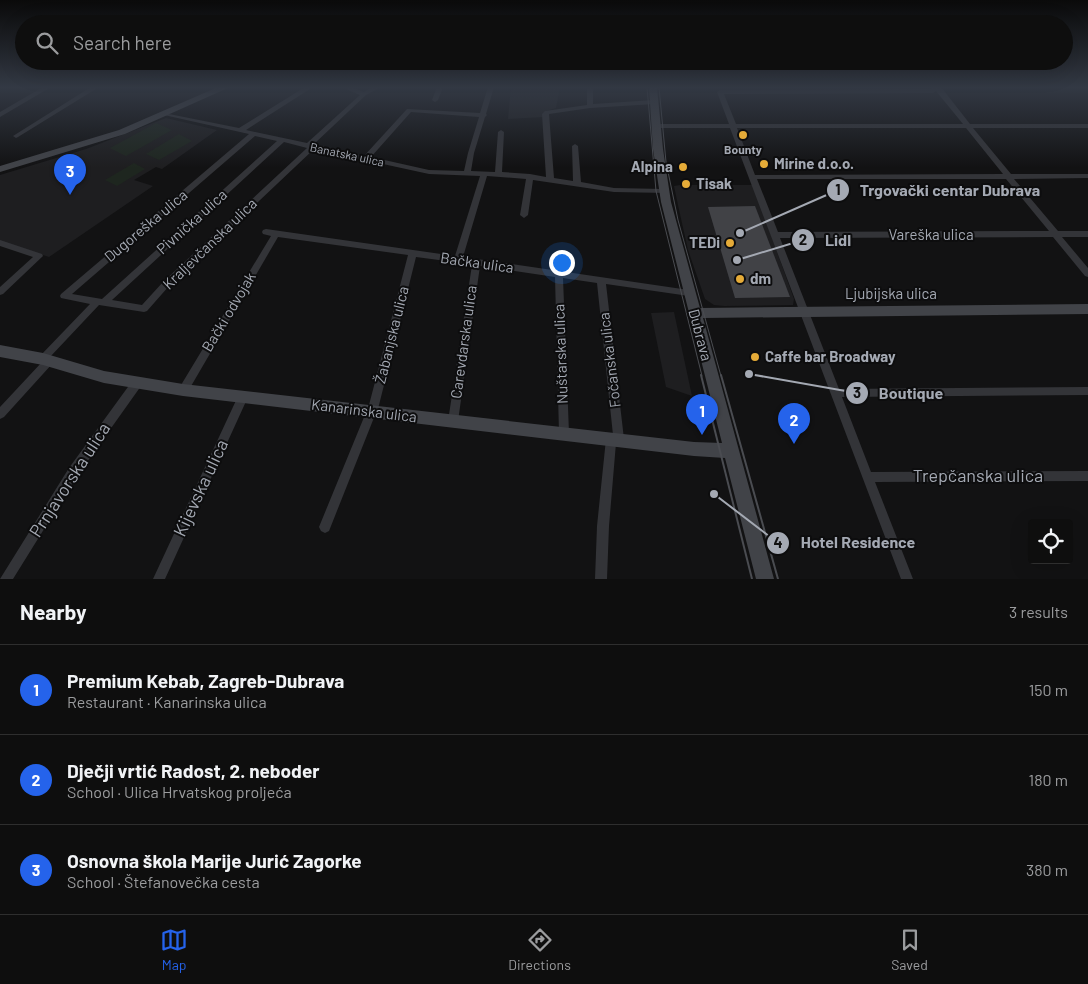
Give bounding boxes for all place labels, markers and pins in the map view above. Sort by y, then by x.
marker: Bounty [737,129,749,141]
place label: Bounty [724,142,762,156]
pin: 3 [54,154,86,195]
place label: Mirine d.o.o. [774,154,854,172]
place label: Alpina [631,157,673,175]
marker: Mirine d.o.o. [758,158,770,170]
marker: Alpina [677,161,689,173]
place label: Tisak [696,174,732,192]
callout: Trgovački centar Dubrava [825,174,1051,205]
marker: Tisak [680,178,692,190]
callout: Lidl [790,225,861,256]
place label: TEDi [689,233,720,251]
marker: TEDi [724,237,736,249]
place label: dm [750,269,771,287]
marker: dm [734,273,746,285]
place label: Caffe bar Broadway [765,347,896,365]
marker: Caffe bar Broadway [749,351,761,363]
callout: Boutique [844,378,954,409]
pin: 1 [686,394,718,435]
pin: 2 [778,403,810,444]
callout: Hotel Residence [766,527,925,558]

